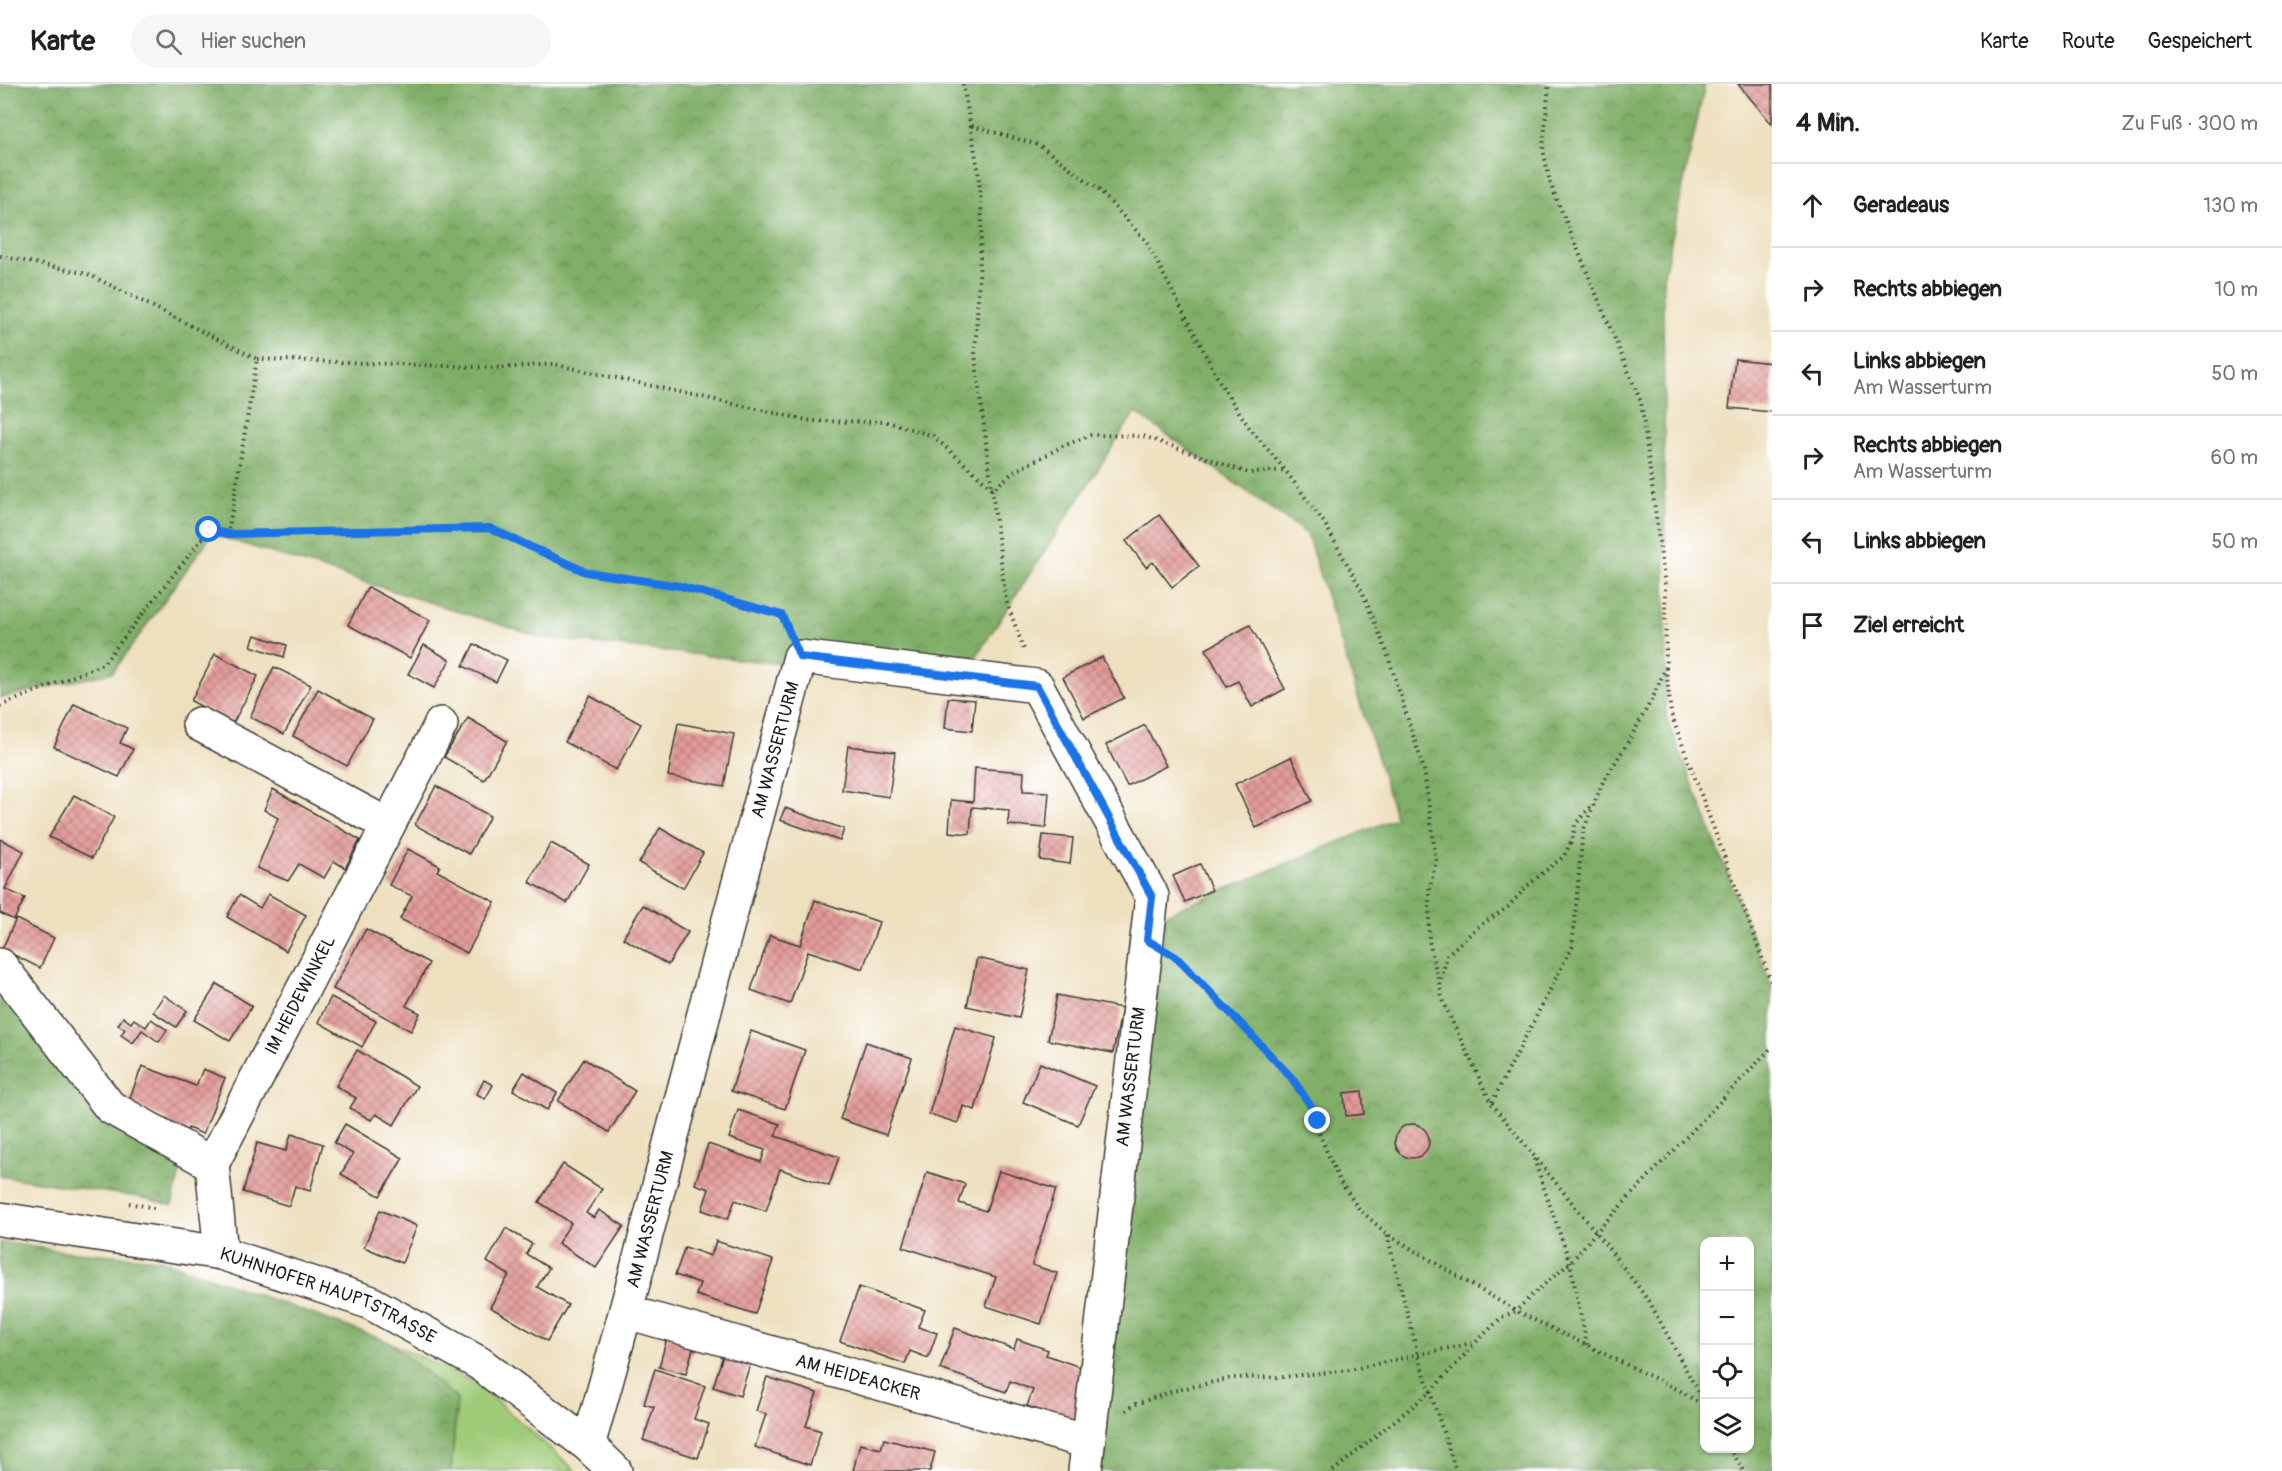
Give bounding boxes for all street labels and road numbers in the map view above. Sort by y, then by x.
street label: AM WASSERTURM [746,679,805,821]
street label: IM HEIDEWINKEL [259,931,341,1059]
street label: AM WASSERTURM [1111,1006,1151,1148]
street label: AM WASSERTURM [621,1148,679,1290]
street label: KUHNHOFER HAUPTSTRASSE [217,1242,440,1349]
street label: AM HEIDEACKER [793,1349,923,1406]

